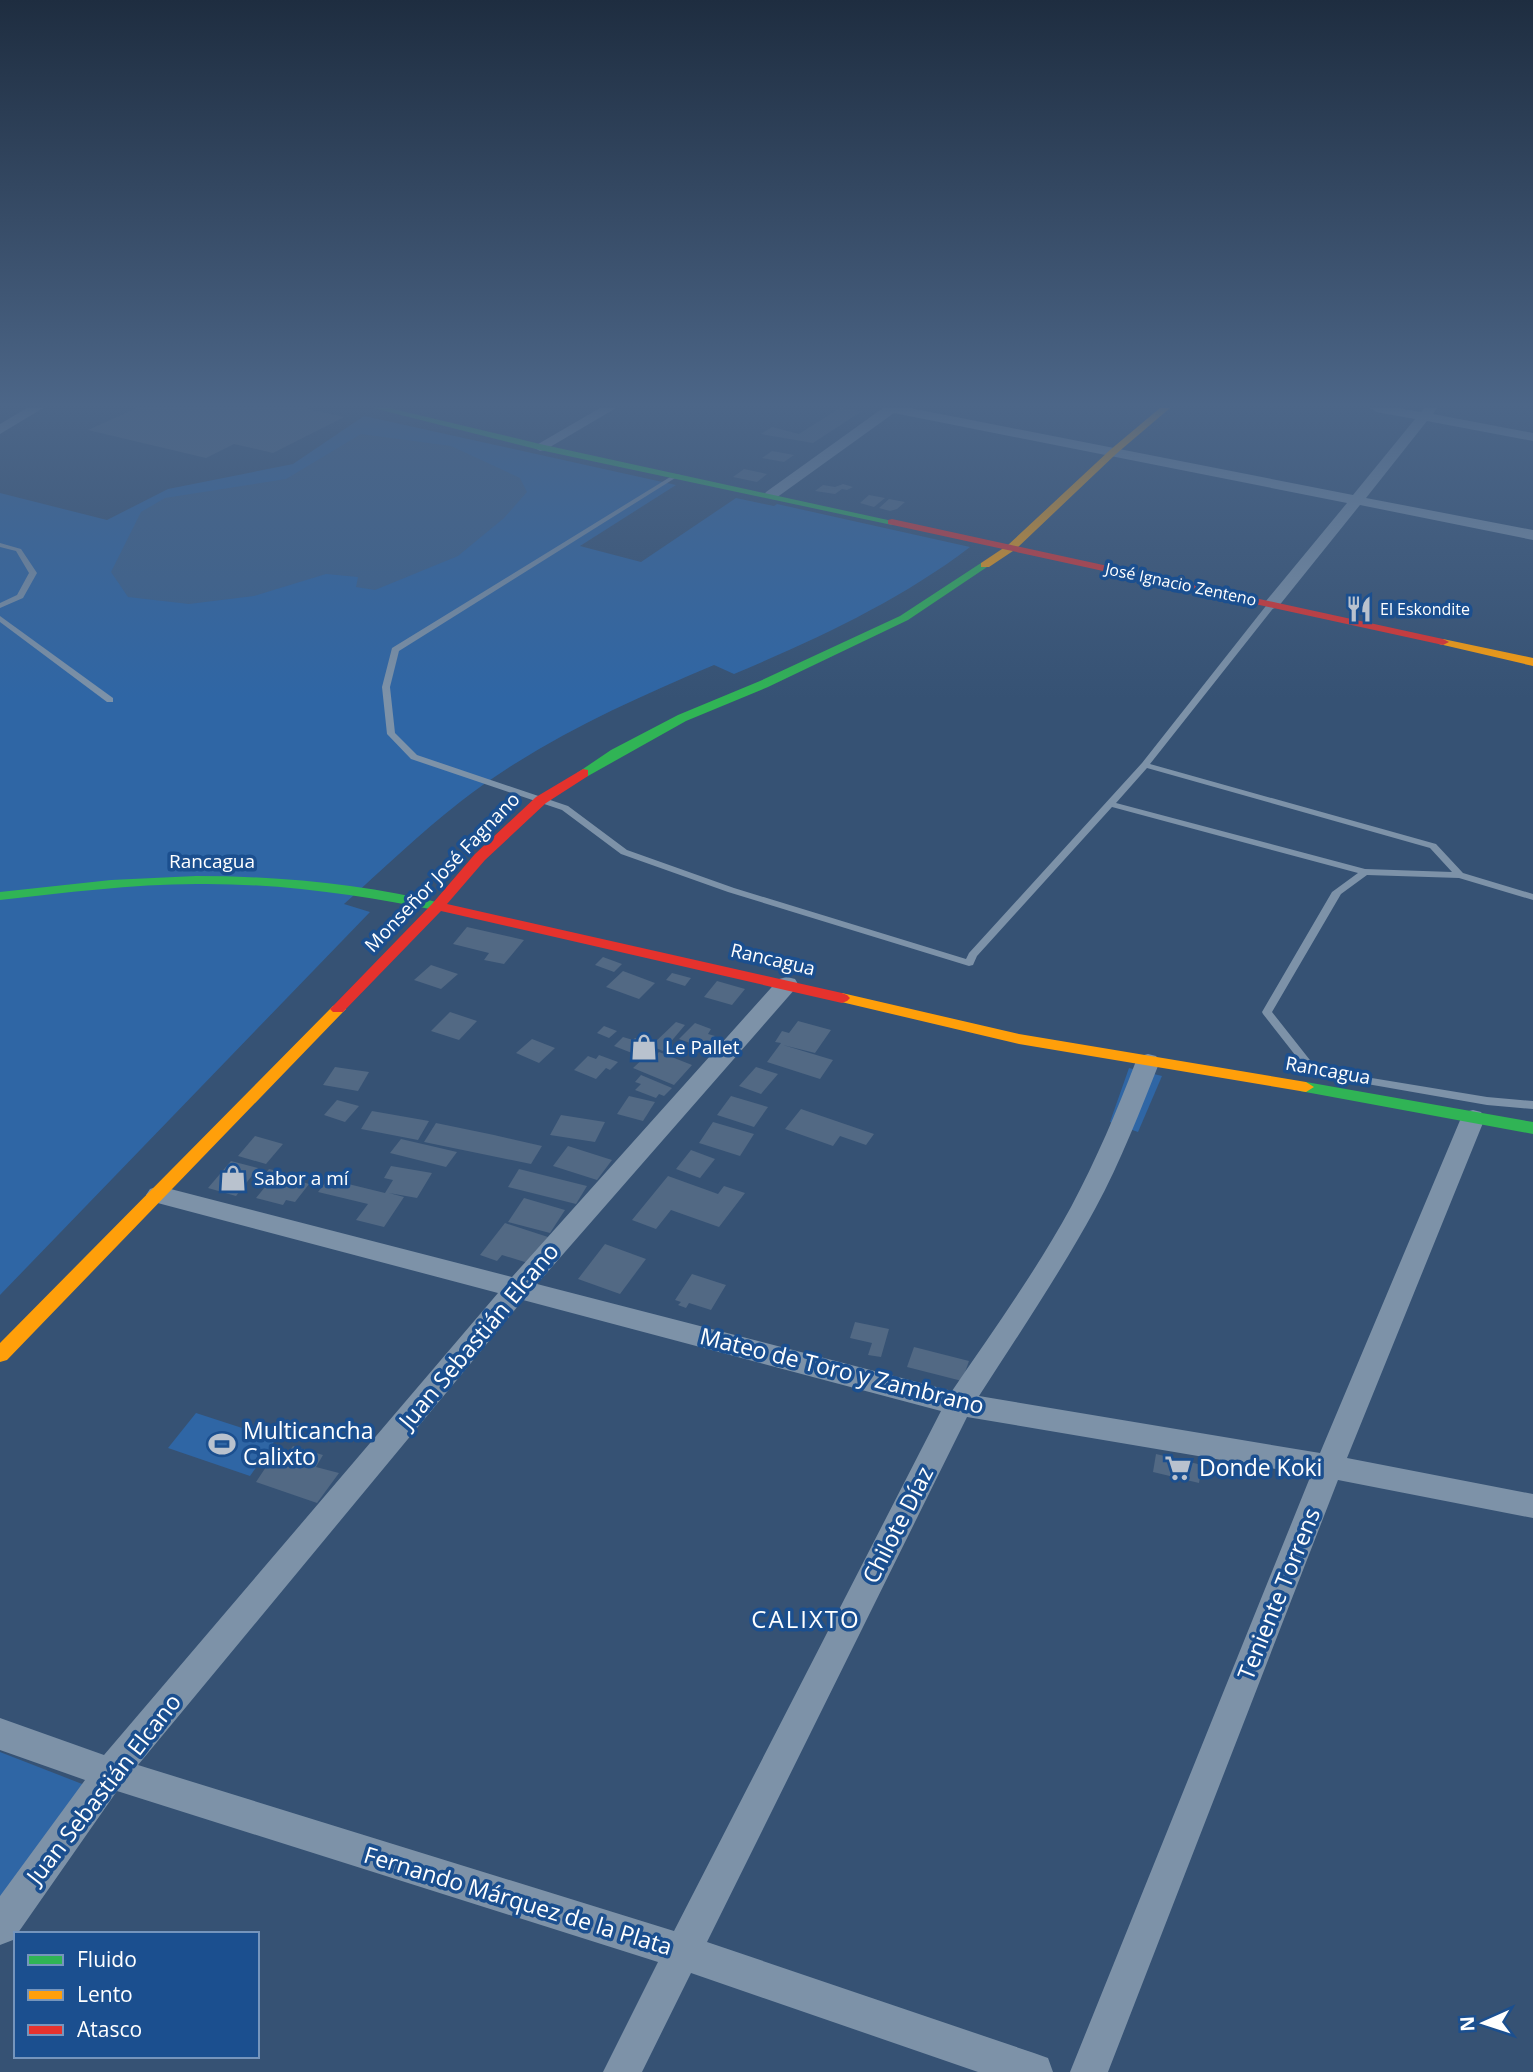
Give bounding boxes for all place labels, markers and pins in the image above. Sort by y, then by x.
restaurant icon: El Eskondite [1344,594,1374,624]
place label: El Eskondite [1380,598,1470,620]
shop icon: Le Pallet [629,1032,659,1062]
place label: Le Pallet [665,1034,740,1060]
shop icon: Sabor a mí [218,1163,248,1193]
place label: Sabor a mí [254,1165,350,1191]
place label: Multicancha Calixto [243,1414,373,1472]
sports icon: Multicancha Calixto [207,1429,237,1459]
place label: Donde Koki [1199,1451,1322,1483]
supermarket icon: Donde Koki [1163,1453,1193,1483]

